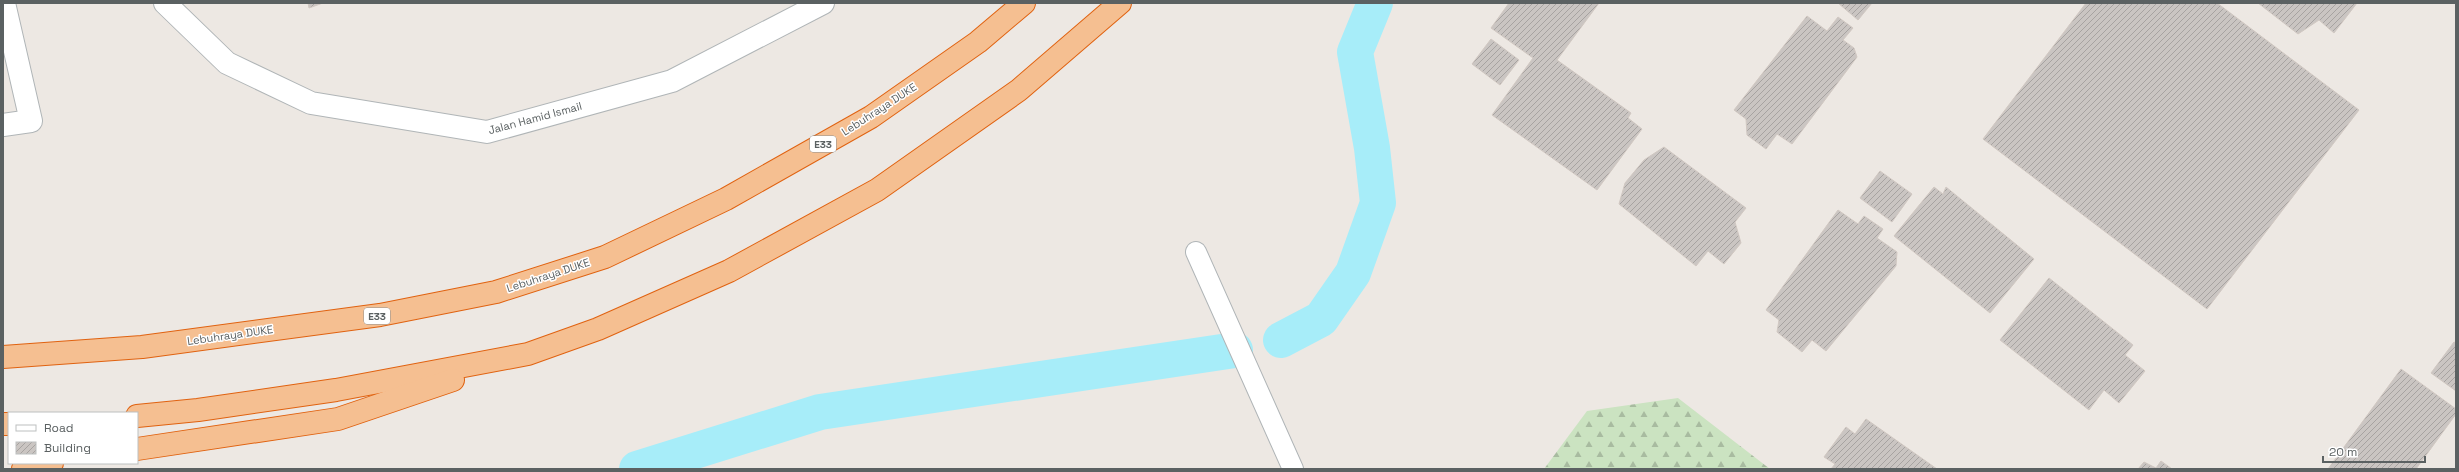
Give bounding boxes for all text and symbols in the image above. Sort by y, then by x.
street label: Lebuhraya DUKE [839,80,919,138]
street label: Jalan Hamid Ismail [487,99,583,137]
road number: E33 [810,136,836,152]
street label: Lebuhraya DUKE [505,255,591,295]
road number: E33 [364,308,390,324]
street label: Lebuhraya DUKE [186,322,274,348]
legend [8,412,138,464]
text: Road [44,420,73,436]
scale bar [2323,438,2425,464]
text: Building [44,440,91,456]
text: 20 m [2329,444,2357,460]

